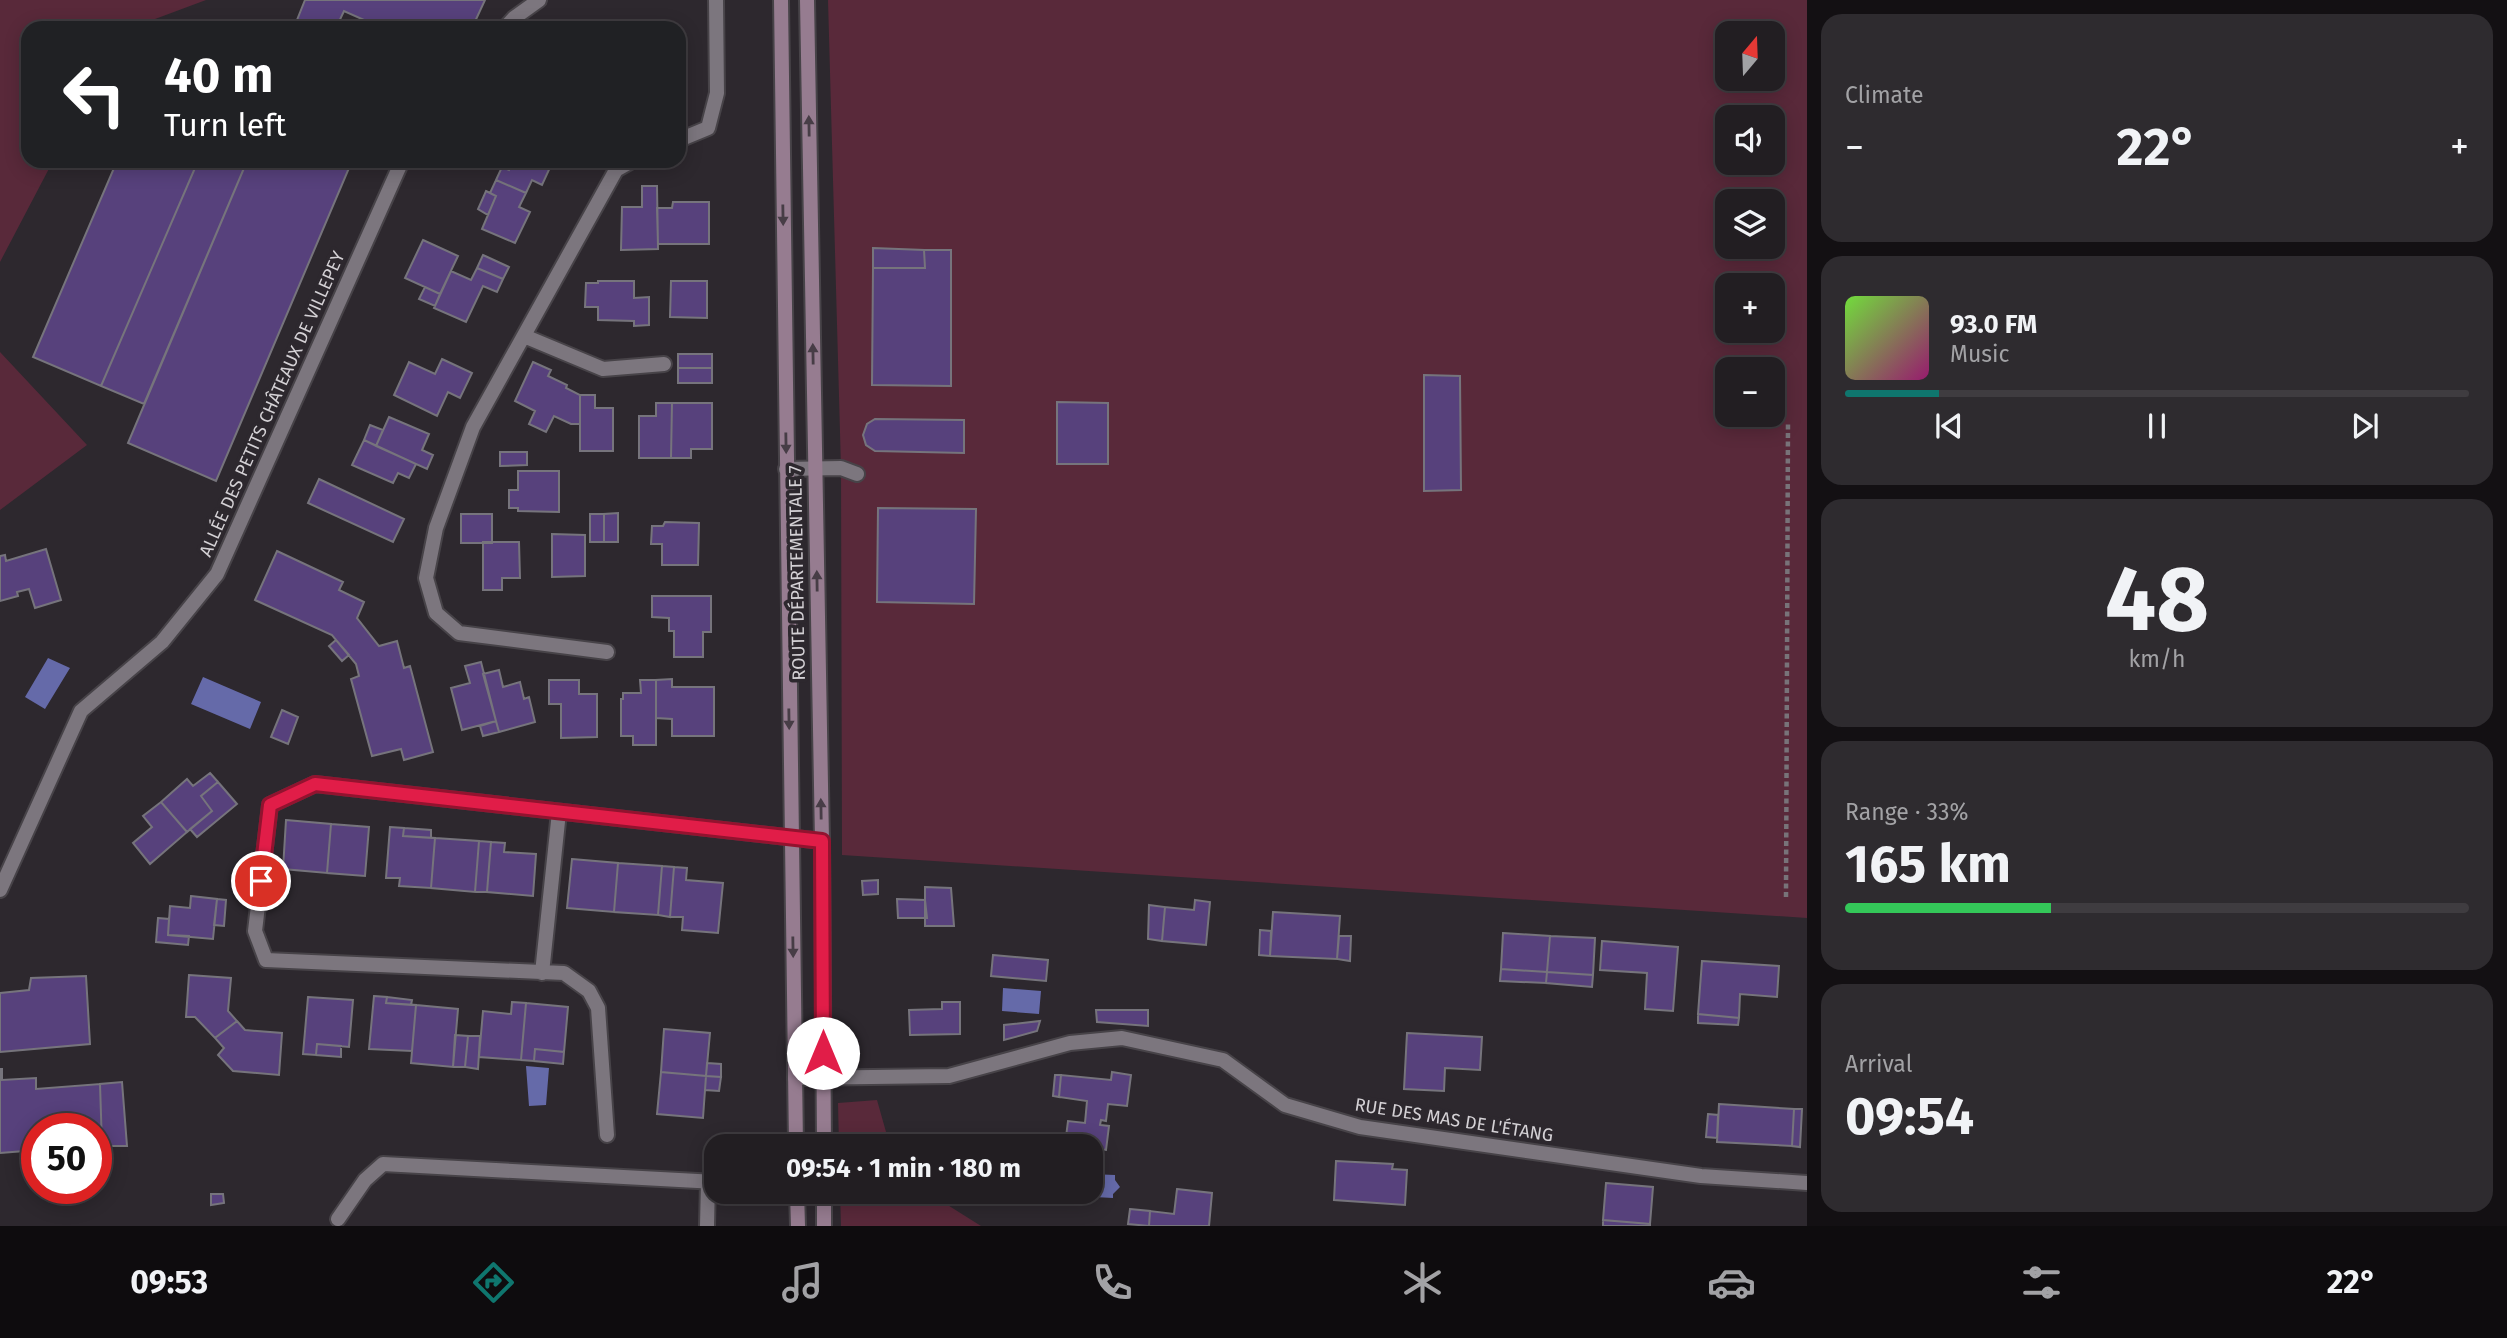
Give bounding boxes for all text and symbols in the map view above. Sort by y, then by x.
north arrow [1715,21,1785,91]
map controls [1715,21,1785,427]
text: 40 m [164,46,273,105]
icon: left [49,49,140,140]
text: Climate [1845,81,1924,109]
button: sound [1715,105,1785,175]
text: Turn left [164,106,286,144]
one-way arrow [803,115,815,137]
text: 22° [2117,116,2197,179]
text: − [1845,124,1864,170]
text: + [2450,124,2469,170]
button: layers [1715,189,1785,259]
one-way arrow [777,204,789,226]
street label: ALLÉE DES PETITS CHÂTEAUX DE VILLEPEY [194,247,350,560]
button: + [1715,273,1785,343]
text: 93.0 FM [1950,309,2037,340]
text: Music [1950,340,2010,368]
one-way arrow [807,342,819,364]
button: − [1715,357,1785,427]
icon: previous [1930,407,1968,445]
icon: pause [2138,407,2176,445]
icon: next [2346,407,2384,445]
one-way arrow [780,432,792,454]
street label: ROUTE DÉPARTEMENTALE 7 [783,465,810,681]
text: 48 [2105,545,2209,654]
one-way arrow [811,570,823,592]
text: km/h [2129,645,2185,673]
one-way arrow [784,708,795,730]
one-way arrow [815,797,827,819]
text: Range · 33% [1845,798,1968,826]
text: 165 km [1845,833,2011,896]
pin [231,851,291,911]
icon: arrive [242,862,280,900]
one-way arrow [787,936,799,958]
position arrow [786,1016,860,1090]
text: Arrival [1845,1050,1912,1078]
text: 09:54 [1845,1085,1974,1148]
street label: RUE DES MAS DE L'ÉTANG [1353,1092,1555,1147]
speed limit sign: 50 [21,1113,112,1204]
text: 09:54 · 1 min · 180 m [786,1153,1021,1184]
icon: directions [469,1258,518,1307]
icon: music [778,1258,827,1307]
icon: phone [1088,1258,1137,1307]
icon: climate [1398,1258,1447,1307]
icon: car [1707,1258,1756,1307]
icon: filters [2017,1258,2066,1307]
text: 09:53 [130,1263,208,1301]
text: 22° [2327,1263,2377,1301]

